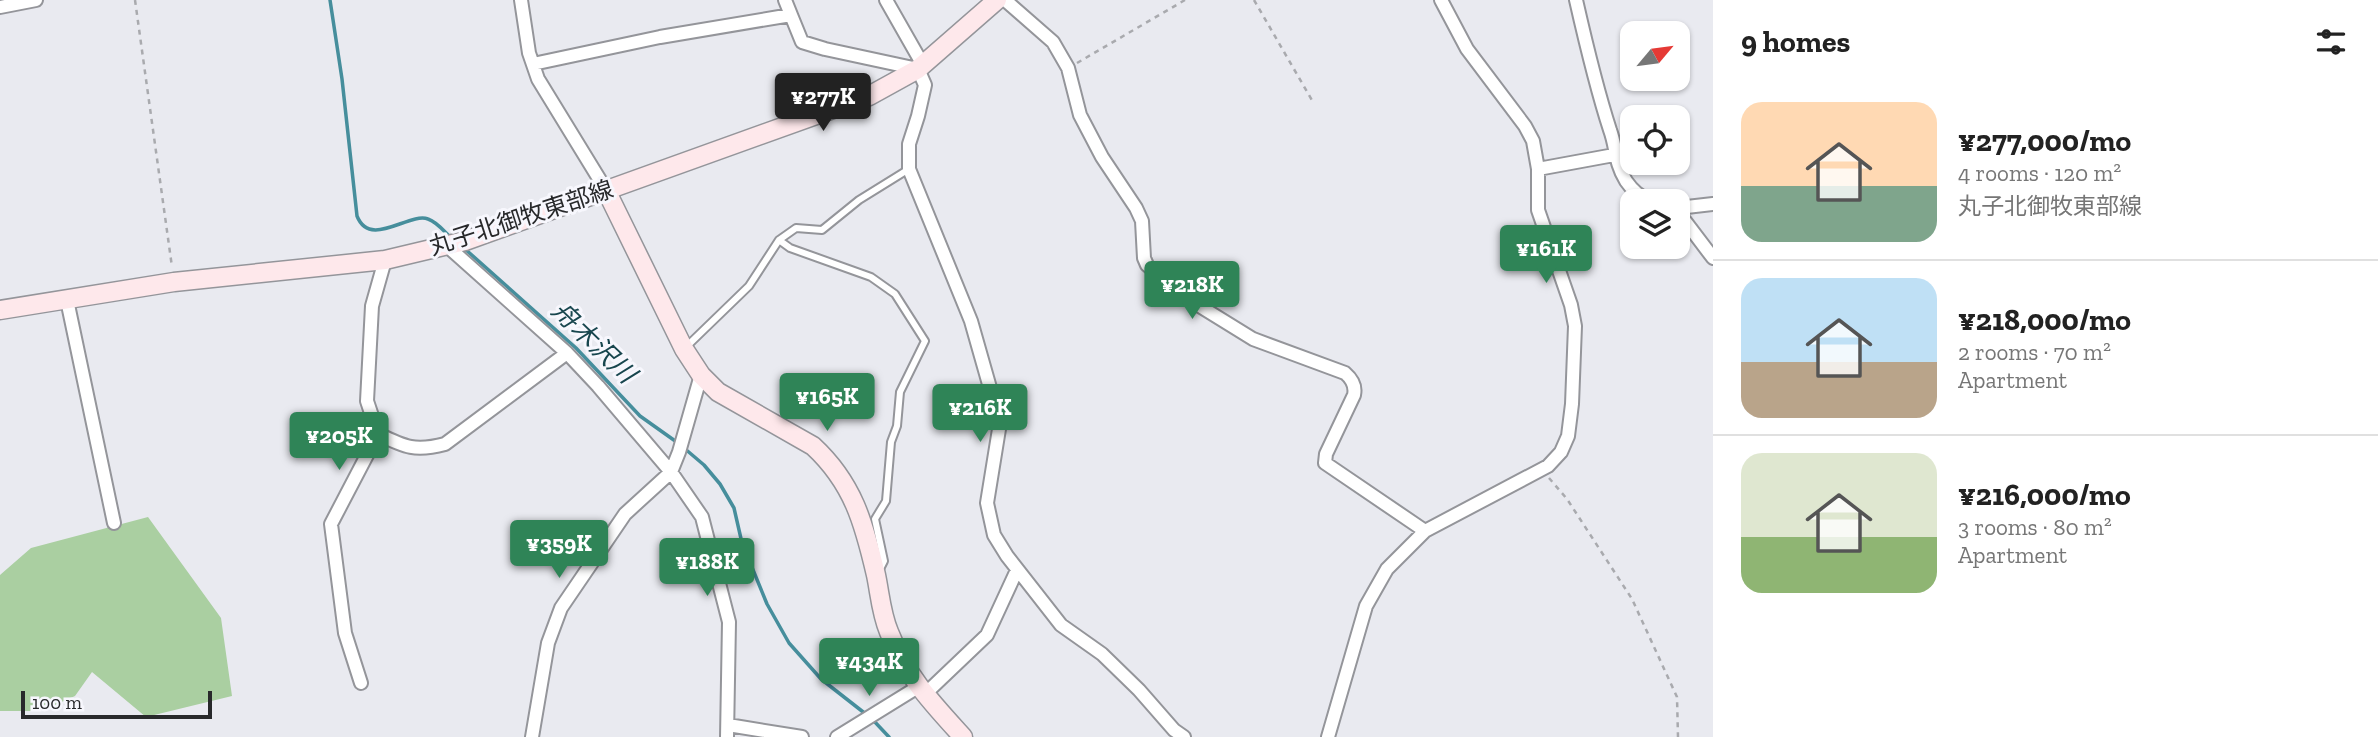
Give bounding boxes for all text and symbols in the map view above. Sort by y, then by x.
north arrow [1620,21,1690,91]
map controls [1620,21,1690,259]
icon: filters [2312,23,2350,61]
text: 9 homes [1741,24,1850,60]
pin: ¥277K [774,74,872,133]
text: ¥277K [791,82,855,110]
button: locate [1620,105,1690,175]
text: ¥277,000/mo [1958,123,2131,159]
icon: home [1797,130,1881,214]
text: 4 rooms · 120 m² [1958,159,2121,187]
street label: 丸子北御牧東部線 [425,174,617,261]
button: layers [1620,189,1690,259]
text: 丸子北御牧東部線 [1958,192,2142,220]
pin: ¥161K [1497,226,1595,285]
text: ¥161K [1516,234,1576,262]
pin: ¥218K [1143,262,1241,321]
text: ¥218K [1160,270,1224,298]
water label: 舟木沢川 [545,294,645,392]
text: ¥218,000/mo [1958,302,2131,338]
icon: home [1797,306,1881,390]
text: 2 rooms · 70 m² [1958,338,2111,366]
text: Apartment [1958,366,2067,394]
pin: ¥165K [778,374,876,433]
text: ¥165K [796,382,858,410]
pin: ¥216K [931,384,1029,444]
text: ¥216K [948,393,1012,421]
pin: ¥205K [290,412,388,472]
text: ¥205K [306,421,372,449]
text: ¥216,000/mo [1958,477,2131,513]
icon: home [1797,481,1881,565]
text: 3 rooms · 80 m² [1958,513,2112,541]
pin: ¥359K [510,520,608,580]
text: ¥359K [526,529,592,557]
pin: ¥188K [658,538,756,598]
text: Apartment [1958,541,2067,569]
text: ¥188K [675,547,739,575]
pin: ¥434K [820,638,918,698]
text: ¥434K [835,647,903,675]
scale bar [21,688,212,720]
text: 100 m [32,691,82,714]

